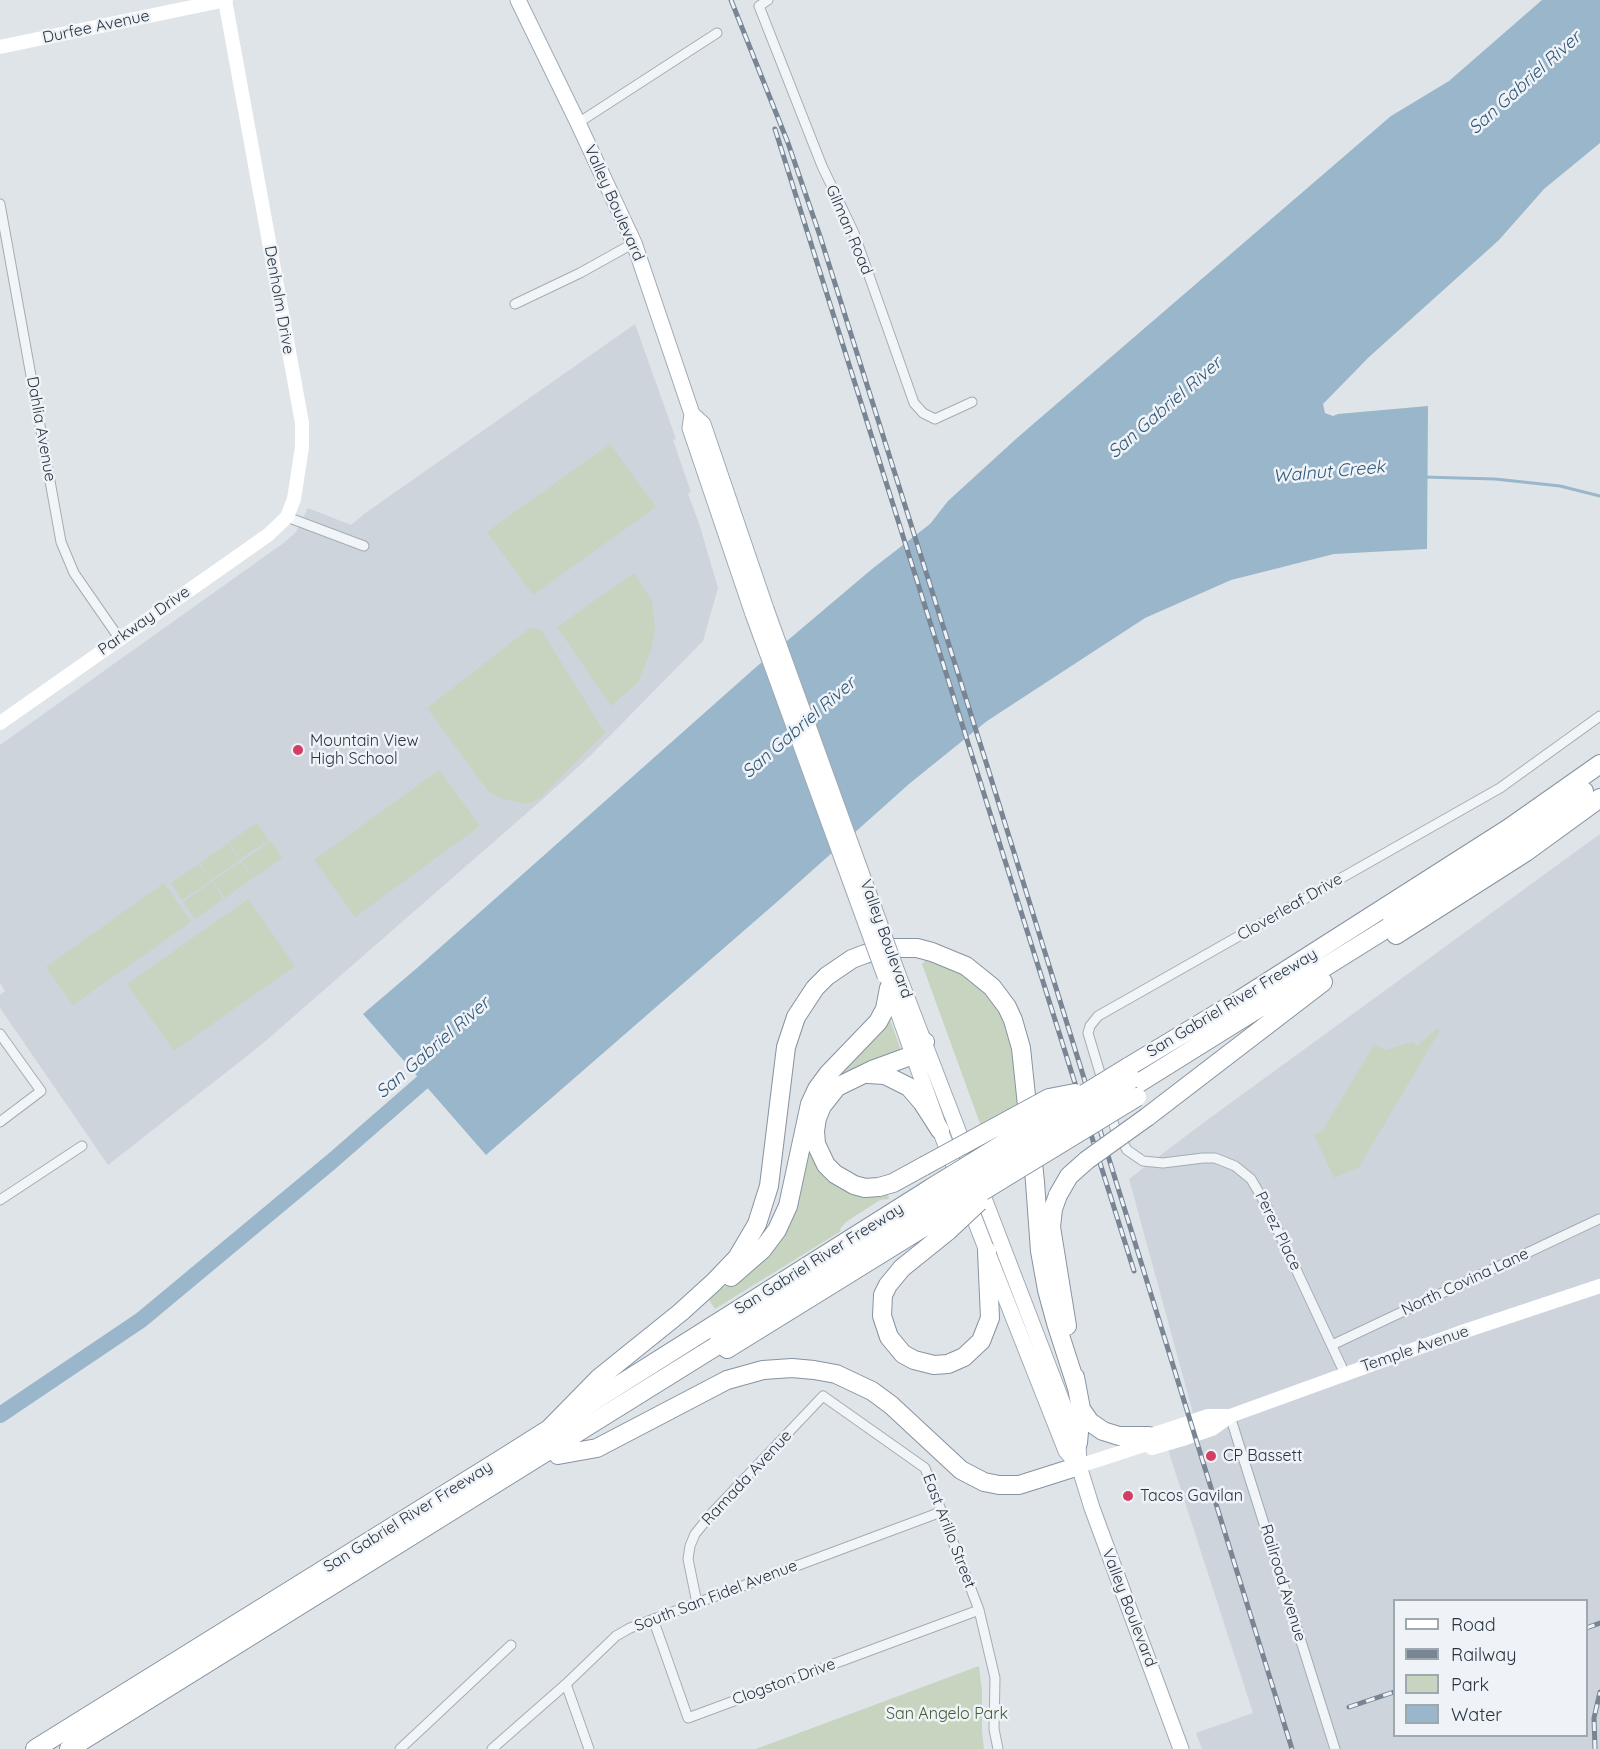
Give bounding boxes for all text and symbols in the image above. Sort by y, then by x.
street label: Durfee Avenue [41,6,151,48]
water label: San Gabriel River [1465,27,1585,139]
street label: Valley Boulevard [580,142,648,264]
street label: Gilman Road [821,182,877,278]
street label: Denholm Drive [260,244,298,356]
water label: San Gabriel River [1104,353,1226,463]
street label: Dahlia Avenue [22,375,60,483]
water label: Walnut Creek [1272,456,1386,488]
street label: Parkway Drive [94,582,194,660]
water label: San Gabriel River [738,673,860,783]
place label: Mountain View High School [310,731,419,769]
marker: Mountain View High School [291,743,305,757]
street label: Cloverleaf Drive [1234,869,1346,945]
street label: Valley Boulevard [856,877,916,1001]
street label: San Gabriel River Freeway [1143,944,1321,1062]
water label: San Gabriel River [372,993,494,1103]
street label: Perez Place [1251,1188,1305,1274]
street label: San Gabriel River Freeway [731,1199,907,1319]
street label: North Covina Lane [1398,1244,1532,1320]
street label: Temple Avenue [1359,1322,1471,1376]
street label: Ramada Avenue [698,1426,796,1530]
place label: CP Bassett [1223,1446,1302,1466]
marker: CP Bassett [1204,1449,1218,1463]
street label: San Gabriel River Freeway [320,1457,496,1577]
street label: East Arillo Street [918,1471,980,1591]
place label: Tacos Gavilan [1140,1486,1243,1506]
marker: Tacos Gavilan [1121,1489,1135,1503]
street label: Railroad Avenue [1256,1522,1310,1644]
street label: Valley Boulevard [1098,1546,1160,1670]
street label: South San Fidel Avenue [632,1556,800,1636]
legend [1393,1599,1588,1737]
text: Road [1451,1613,1496,1636]
text: Railway [1451,1643,1517,1666]
street label: Clogston Drive [730,1654,838,1710]
text: Park [1451,1673,1489,1696]
text: Water [1451,1703,1502,1726]
park label: San Angelo Park [886,1704,1008,1724]

